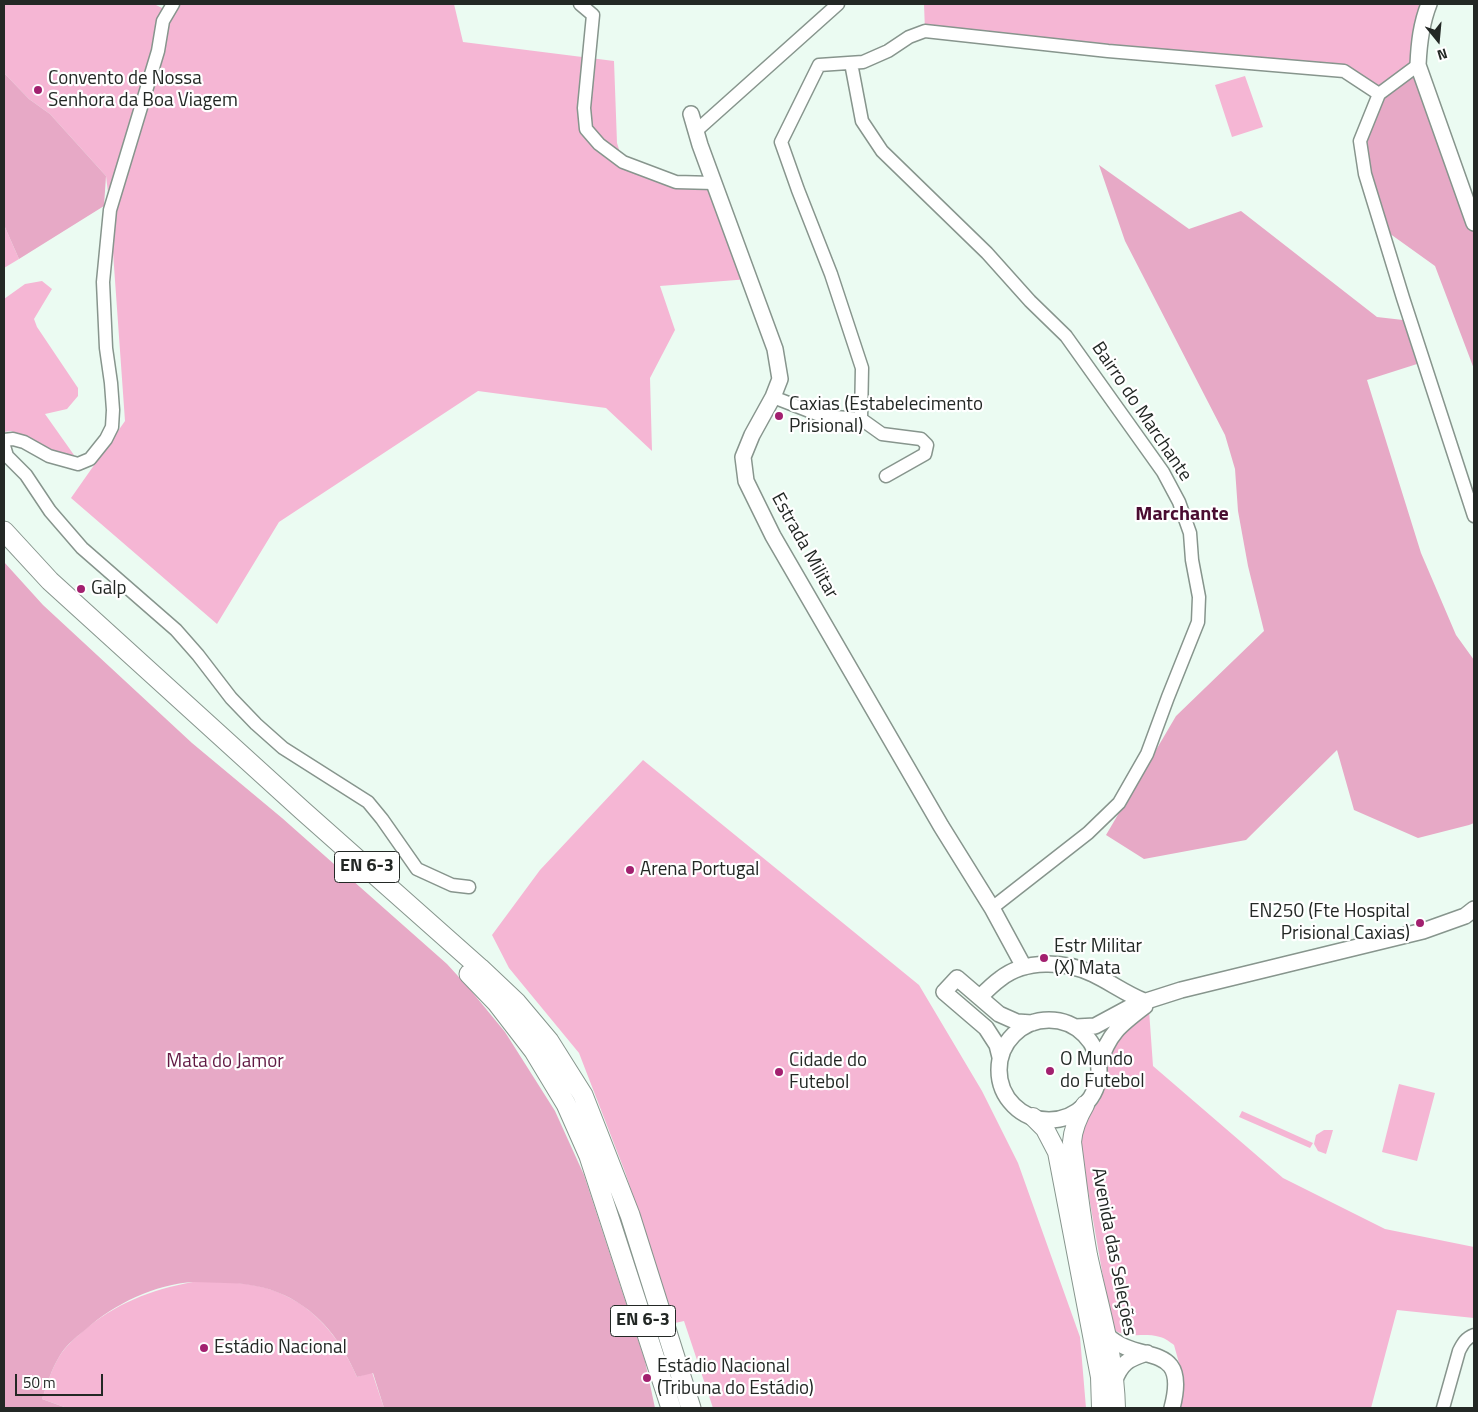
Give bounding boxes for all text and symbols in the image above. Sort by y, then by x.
north arrow [1413,15,1463,65]
text: N [1435,43,1450,66]
place label: Convento de Nossa Senhora da Boa Viagem [48,68,238,112]
marker: Convento de Nossa Senhora da Boa Viagem [32,84,44,96]
street label: Bairro do Marchante [1086,338,1196,486]
place label: Caxias (Estabelecimento Prisional) [789,394,983,438]
marker: Caxias (Estabelecimento Prisional) [773,410,785,422]
street label: Estrada Militar [766,489,842,603]
district label: Marchante [1135,503,1229,527]
place label: Galp [91,578,127,600]
marker: Galp [75,583,87,595]
road number: EN 6-3 [334,852,400,882]
place label: Arena Portugal [640,859,759,881]
marker: Arena Portugal [624,864,636,876]
place label: EN250 (Fte Hospital Prisional Caxias) [1249,901,1410,945]
marker: EN250 (Fte Hospital Prisional Caxias) [1414,917,1426,929]
place label: Estr Militar (X) Mata [1054,936,1142,980]
marker: Estr Militar (X) Mata [1038,952,1050,964]
place label: O Mundo do Futebol [1060,1049,1145,1093]
place label: Cidade do Futebol [789,1050,867,1094]
park label: Mata do Jamor [166,1051,284,1073]
marker: O Mundo do Futebol [1044,1065,1056,1077]
marker: Cidade do Futebol [773,1066,785,1078]
street label: Avenida das Seleções [1086,1166,1140,1338]
road number: EN 6-3 [610,1305,676,1336]
place label: Estádio Nacional [214,1337,347,1359]
marker: Estádio Nacional [198,1342,210,1354]
place label: Estádio Nacional (Tribuna do Estádio) [657,1356,814,1400]
scale bar [18,1364,105,1396]
text: 50 m [23,1371,56,1394]
marker: Estádio Nacional (Tribuna do Estádio) [641,1372,653,1384]

